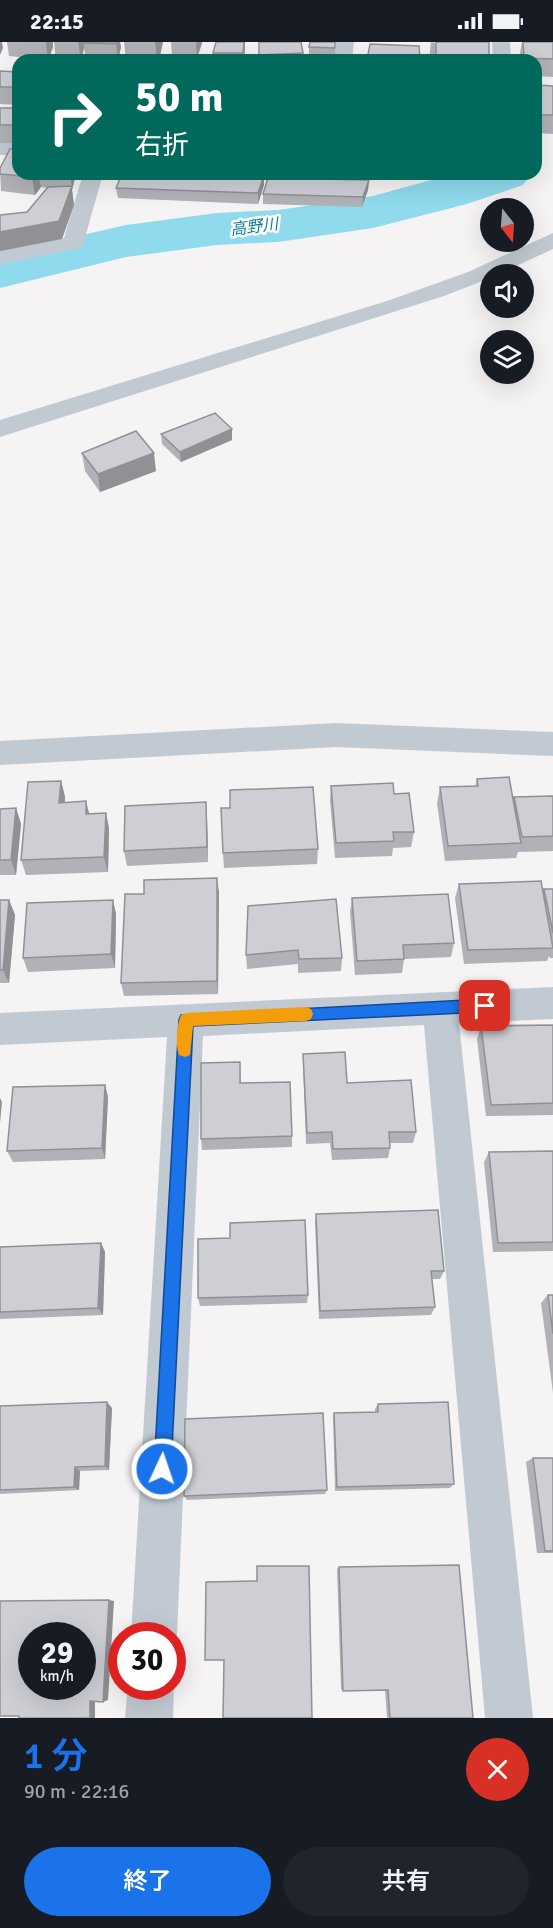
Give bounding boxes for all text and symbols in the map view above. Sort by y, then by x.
text: 22:15 [30,8,84,35]
text: 50 m [135,72,224,123]
icon: right [36,78,114,156]
text: 右折 [135,129,189,162]
north arrow [480,198,534,252]
map controls [480,198,534,384]
water label: 高野川 [229,214,281,240]
button: sound [480,264,534,318]
button: layers [480,330,534,384]
pin [459,980,510,1031]
icon: arrive [468,989,501,1022]
position arrow [130,1437,194,1501]
speed limit sign: 30 [108,1622,186,1700]
text: 29 [41,1635,73,1672]
text: km/h [40,1667,74,1685]
text: 1 分 [24,1734,87,1779]
button: close [466,1738,529,1801]
text: 90 m · 22:16 [24,1779,129,1804]
button: 終了 [24,1847,271,1916]
button: 共有 [283,1847,529,1916]

